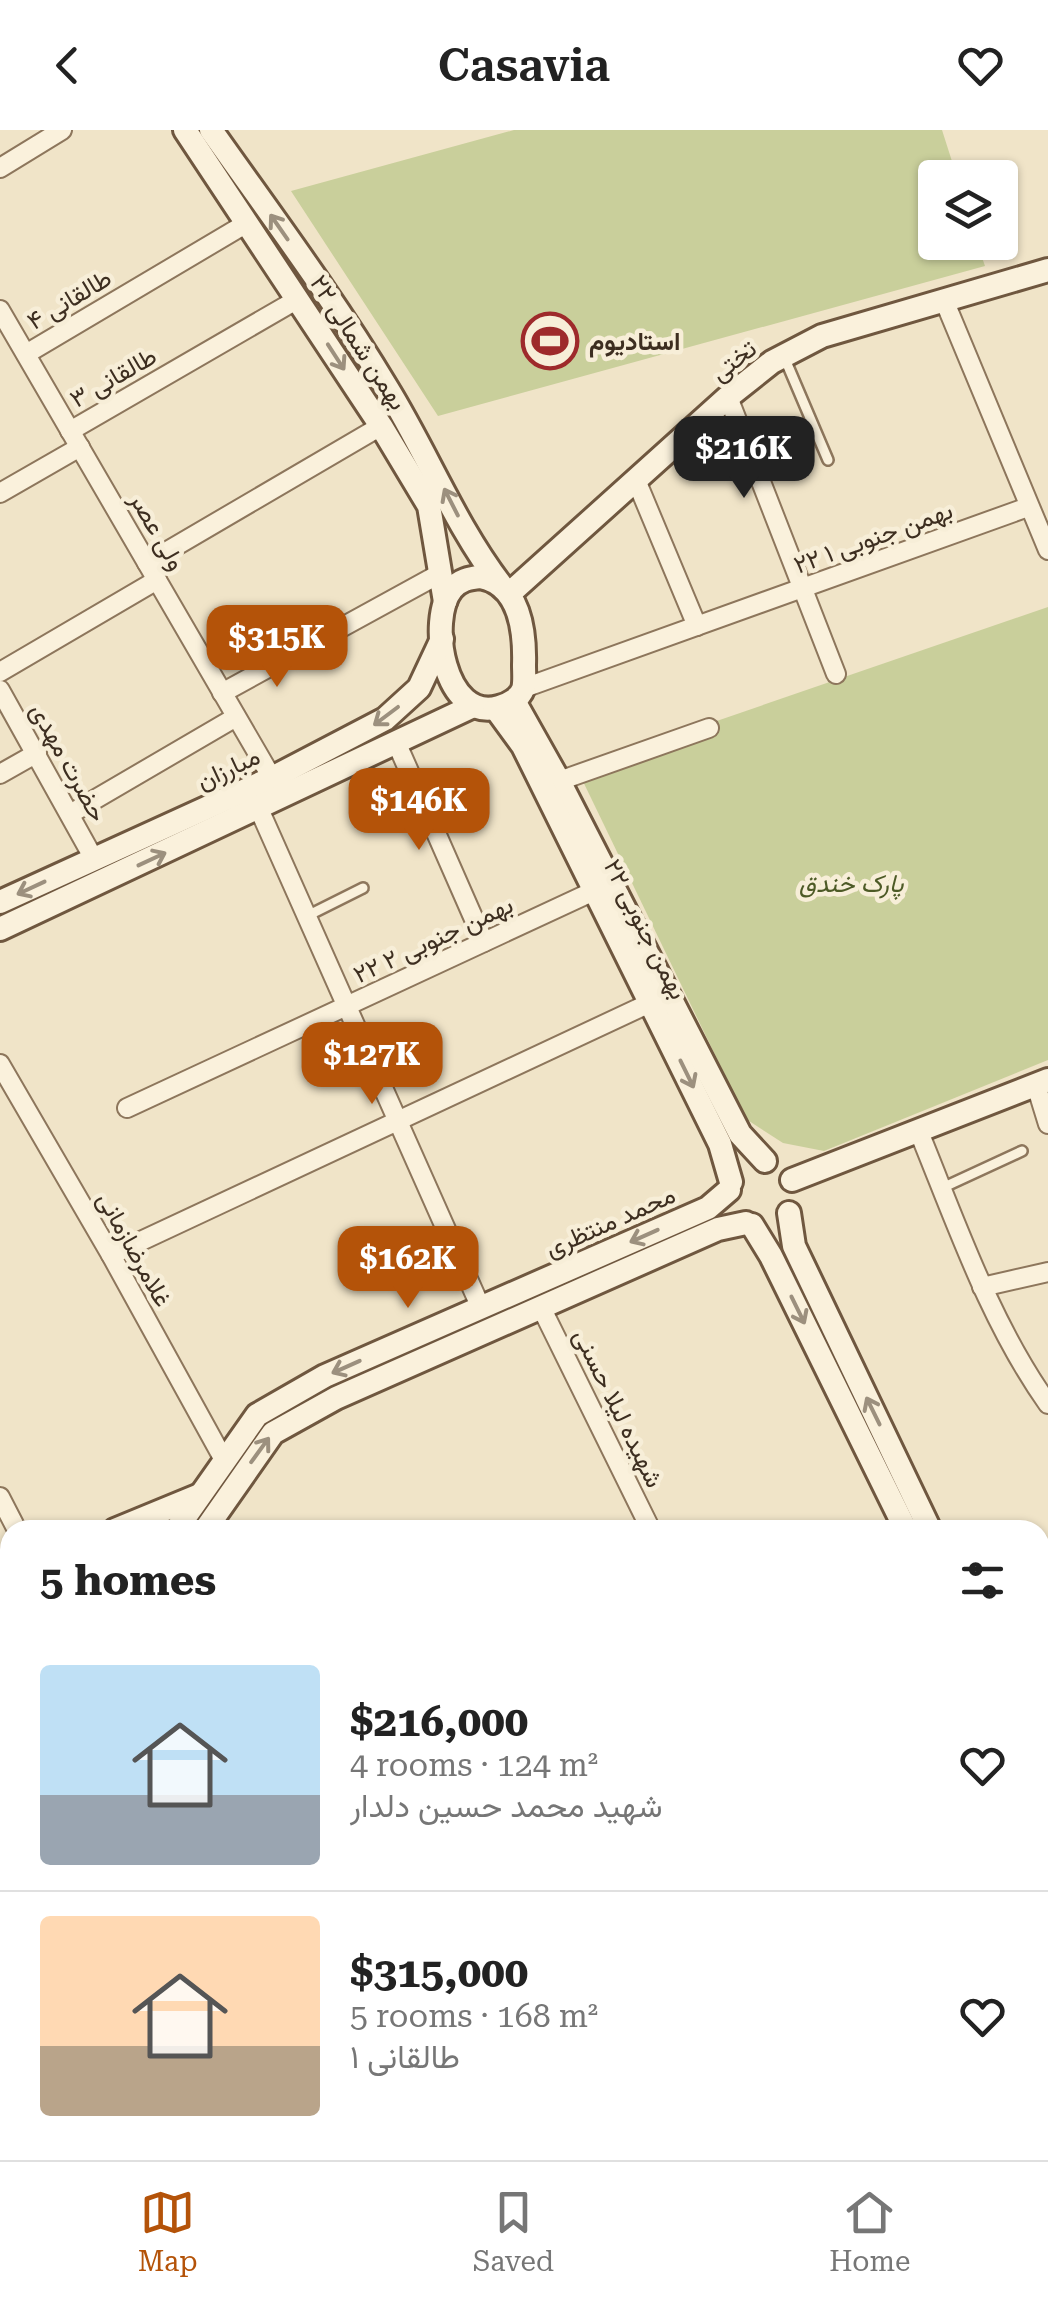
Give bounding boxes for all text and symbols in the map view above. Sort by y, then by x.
icon: back [40,38,95,93]
icon: heart [953,38,1008,93]
text: Casavia [438,39,610,92]
map controls [918,160,1018,260]
button: layers [918,160,1018,260]
one-way arrow [269,214,290,241]
street label: طالقانی ۴ [22,263,117,337]
street label: ۲۲ بهمن شمالی [303,269,413,416]
sports icon: استادیوم [520,311,580,371]
place label: استادیوم [589,327,680,358]
street label: تختی [705,334,763,388]
street label: طالقانی ۳ [65,341,162,415]
one-way arrow [325,342,346,371]
pin: $216K [674,416,814,501]
text: $216K [696,429,792,467]
street label: ولی عصر [122,486,191,576]
one-way arrow [441,488,460,518]
street label: ۲۲ بهمن جنوبی ۱ [790,495,957,581]
pin: $315K [207,605,347,690]
text: $315K [229,618,325,656]
street label: حضرت مهدی [23,698,113,827]
one-way arrow [373,705,400,726]
street label: مبارزان [192,741,265,797]
pin: $146K [349,768,489,853]
text: $146K [371,781,467,819]
one-way arrow [136,848,166,867]
street label: ۲۲ بهمن جنوبی [597,854,693,1005]
park label: پارک خندق [799,869,904,900]
one-way arrow [17,880,47,899]
street label: ۲۲ بهمن جنوبی ۲ [349,890,518,990]
pin: $127K [302,1022,442,1107]
text: $127K [324,1035,420,1073]
one-way arrow [678,1058,697,1088]
street label: محمد منتظری [541,1180,680,1264]
street label: غلامرضازمانی [90,1187,178,1312]
pin: $162K [338,1226,478,1311]
one-way arrow [629,1228,660,1246]
text: $162K [360,1239,456,1277]
one-way arrow [789,1295,808,1325]
street label: شهیده لیلا حسنی [567,1324,669,1493]
one-way arrow [331,1359,362,1377]
one-way arrow [862,1396,881,1426]
one-way arrow [250,1437,271,1464]
icon: filters [955,1553,1010,1608]
text: 5 homes [40,1556,216,1605]
text: $216,000 [350,1697,528,1746]
icon: home [120,1705,240,1825]
icon: heart [955,1738,1010,1793]
text: 4 rooms · 124 m² [350,1746,598,1784]
text: شهید محمد حسین دلدار [350,1787,662,1825]
text: $315,000 [350,1948,528,1997]
icon: home [120,1956,240,2076]
icon: heart [955,1989,1010,2044]
text: 5 rooms · 168 m² [350,1997,598,2035]
text: طالقانی ۱ [350,2038,460,2076]
tab: Map [138,2185,198,2278]
tab: Saved [473,2185,554,2278]
tab: Home [829,2185,910,2278]

